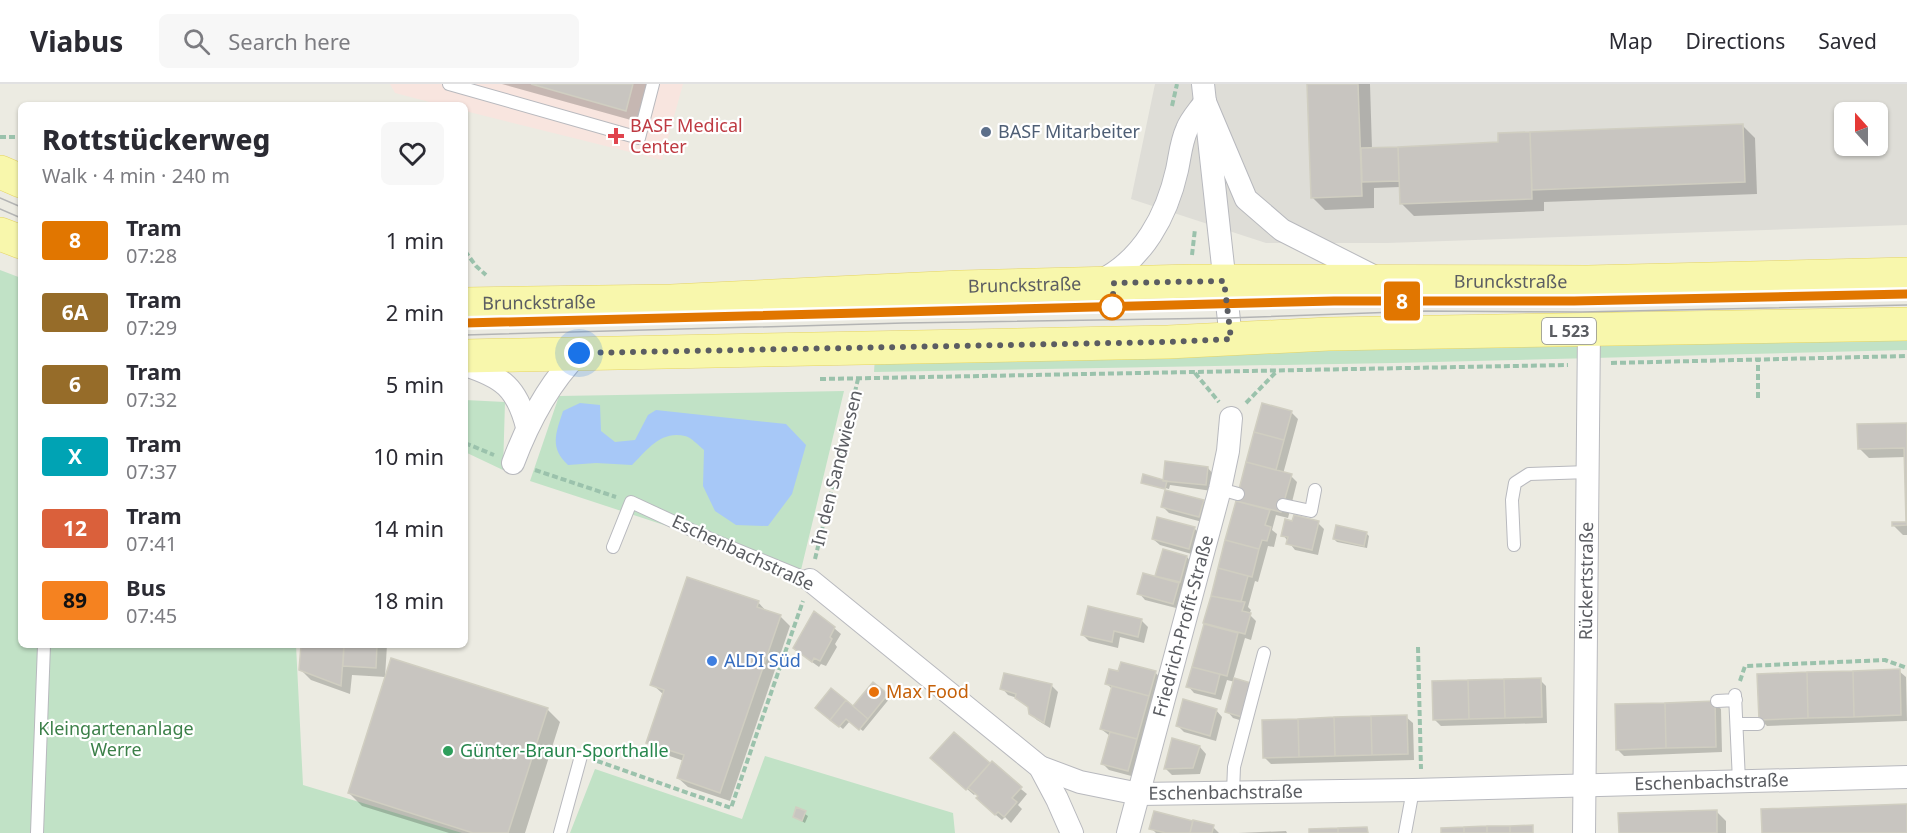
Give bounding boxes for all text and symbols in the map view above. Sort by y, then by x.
search box [159,14,579,68]
text: Viabus [30,22,123,60]
icon: search [180,25,213,58]
text: Search here [228,26,351,56]
text: Map [1609,27,1653,55]
text: Directions [1686,27,1785,55]
text: Saved [1818,27,1877,55]
north arrow [1834,102,1888,156]
map controls [1834,102,1888,156]
place label: BASF Medical Center [630,113,743,158]
place label: BASF Mitarbeiter [998,119,1141,143]
text: Rottstückerweg [42,120,270,158]
button: heart [381,122,444,185]
marker: BASF Mitarbeiter [979,125,993,139]
marker: BASF Medical Center [607,127,625,145]
text: Walk · 4 min · 240 m [42,162,230,189]
text: Tram [126,212,182,242]
text: 1 min [386,225,444,255]
text: 8 [69,226,81,254]
text: 07:28 [126,242,177,269]
street label: Brunckstraße [1454,269,1567,293]
street label: Brunckstraße [968,271,1082,298]
line badge: 8 [1382,282,1422,320]
text: Tram [126,284,182,314]
text: 8 [1396,287,1408,315]
street label: Brunckstraße [482,289,596,315]
unlabelled marker [1099,294,1125,320]
text: 2 min [386,297,444,327]
text: 6A [62,298,88,326]
text: 07:29 [126,314,177,341]
road number: L 523 [1542,318,1596,344]
your location [564,338,594,368]
text: Tram [126,356,182,386]
text: 5 min [386,369,444,399]
text: 6 [69,370,81,398]
text: 07:32 [126,386,177,413]
street label: In den Sandwiesen [805,387,867,548]
text: Tram [126,428,182,458]
text: 10 min [373,441,444,471]
text: X [68,442,82,470]
text: 07:37 [126,458,177,485]
text: Tram [126,500,182,530]
street label: Eschenbachstraße [668,509,818,596]
text: 14 min [373,513,444,543]
text: 12 [63,514,87,542]
street label: Rückertstraße [1573,522,1598,640]
text: 07:41 [126,530,177,557]
street label: Friedrich-Profit-Straße [1147,532,1218,720]
text: Bus [126,572,166,602]
text: 18 min [373,585,444,615]
text: 89 [63,586,87,614]
text: 07:45 [126,602,177,629]
place label: ALDI Süd [724,648,801,672]
marker: ALDI Süd [705,654,719,668]
place label: Max Food [886,679,969,703]
marker: Max Food [867,685,881,699]
park label: Kleingartenanlage Werre [38,716,194,761]
place label: Günter-Braun-Sporthalle [460,738,669,762]
marker: Günter-Braun-Sporthalle [441,744,455,758]
street label: Eschenbachstraße [1634,767,1789,795]
street label: Eschenbachstraße [1148,779,1303,805]

